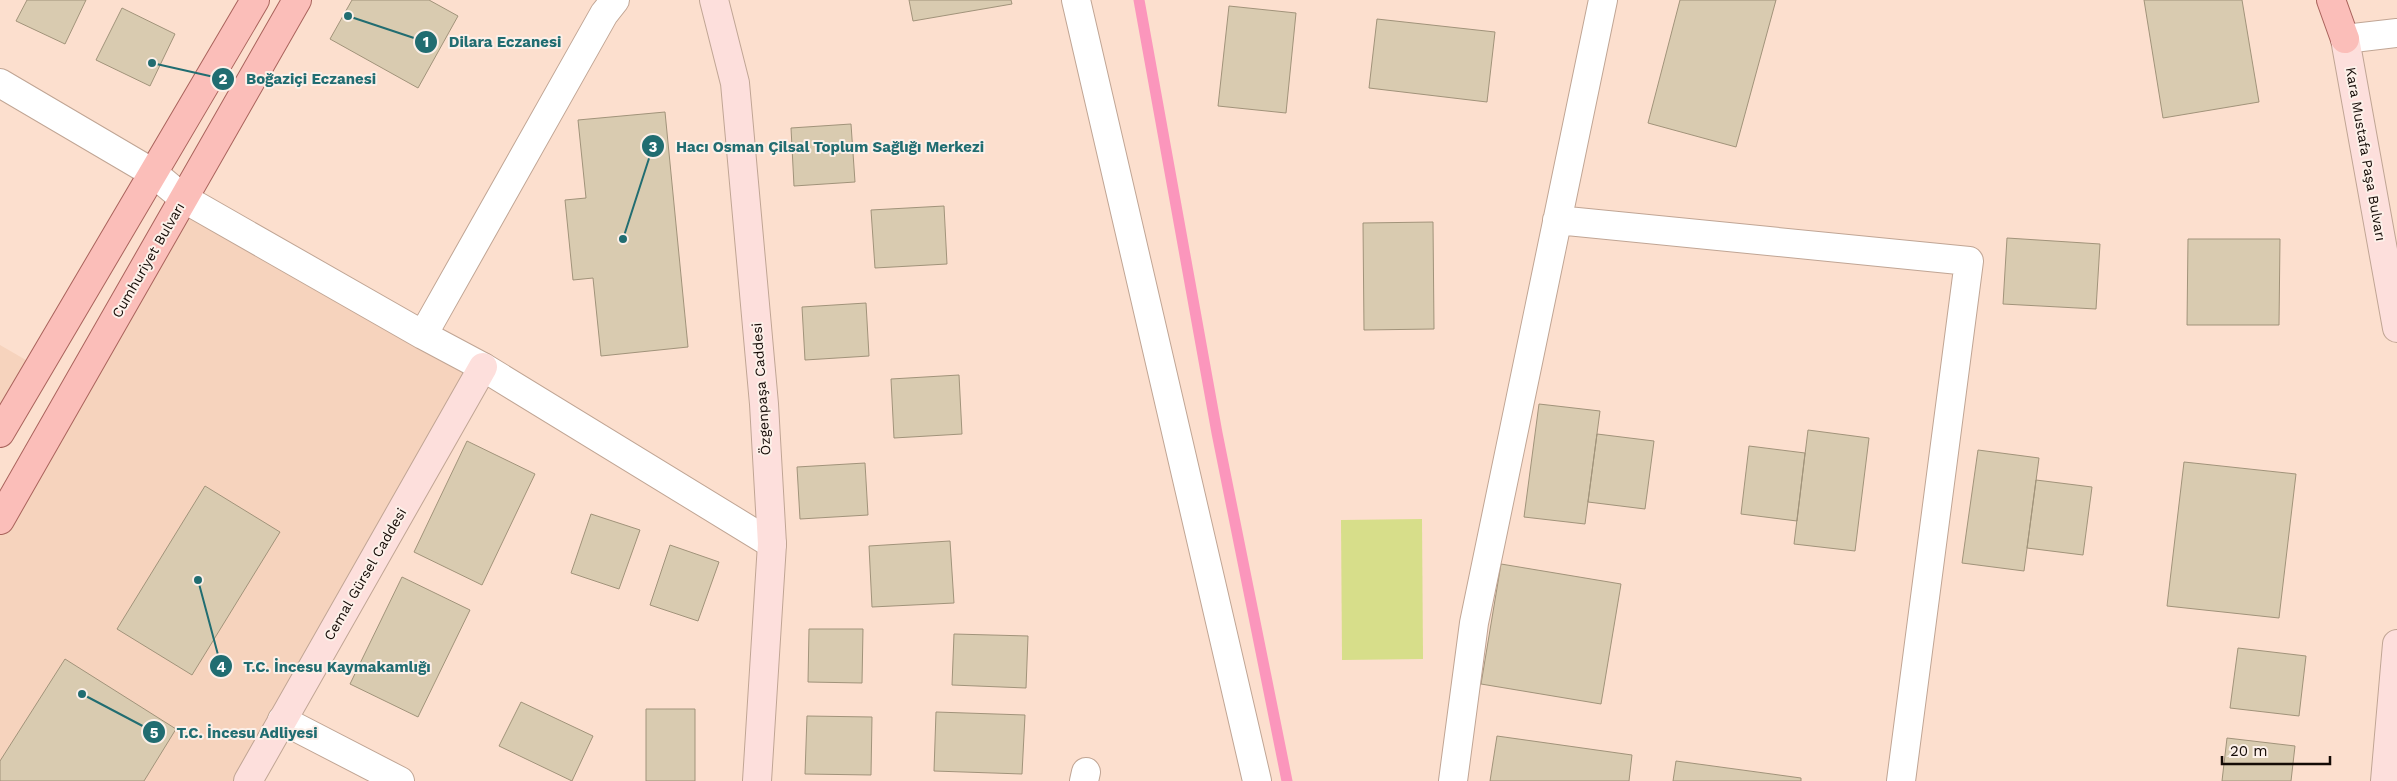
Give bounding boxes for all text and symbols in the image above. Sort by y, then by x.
callout: Dilara Eczanesi [413,27,571,57]
text: 1 [423,33,429,51]
text: Dilara Eczanesi [449,33,561,51]
callout: Boğaziçi Eczanesi [211,64,386,94]
street label: Kara Mustafa Paşa Bulvarı [2343,66,2389,242]
text: 2 [219,70,228,88]
text: Boğaziçi Eczanesi [246,70,376,88]
callout: Hacı Osman Çilsal Toplum Sağlığı Merkezi [641,131,994,161]
text: 3 [649,138,658,156]
text: Hacı Osman Çilsal Toplum Sağlığı Merkezi [676,138,984,156]
street label: Cumhuriyet Bulvarı [108,200,188,320]
street label: Özgenpaşa Caddesi [748,322,774,456]
street label: Cemal Gürsel Caddesi [321,505,409,643]
callout: T.C. İncesu Kaymakamlığı [208,651,440,681]
text: 4 [216,658,226,676]
text: T.C. İncesu Kaymakamlığı [243,658,431,676]
callout: T.C. İncesu Adliyesi [141,717,328,747]
text: 5 [150,724,159,742]
text: T.C. İncesu Adliyesi [176,724,318,742]
scale bar [2222,734,2330,766]
text: 20 m [2230,742,2268,760]

